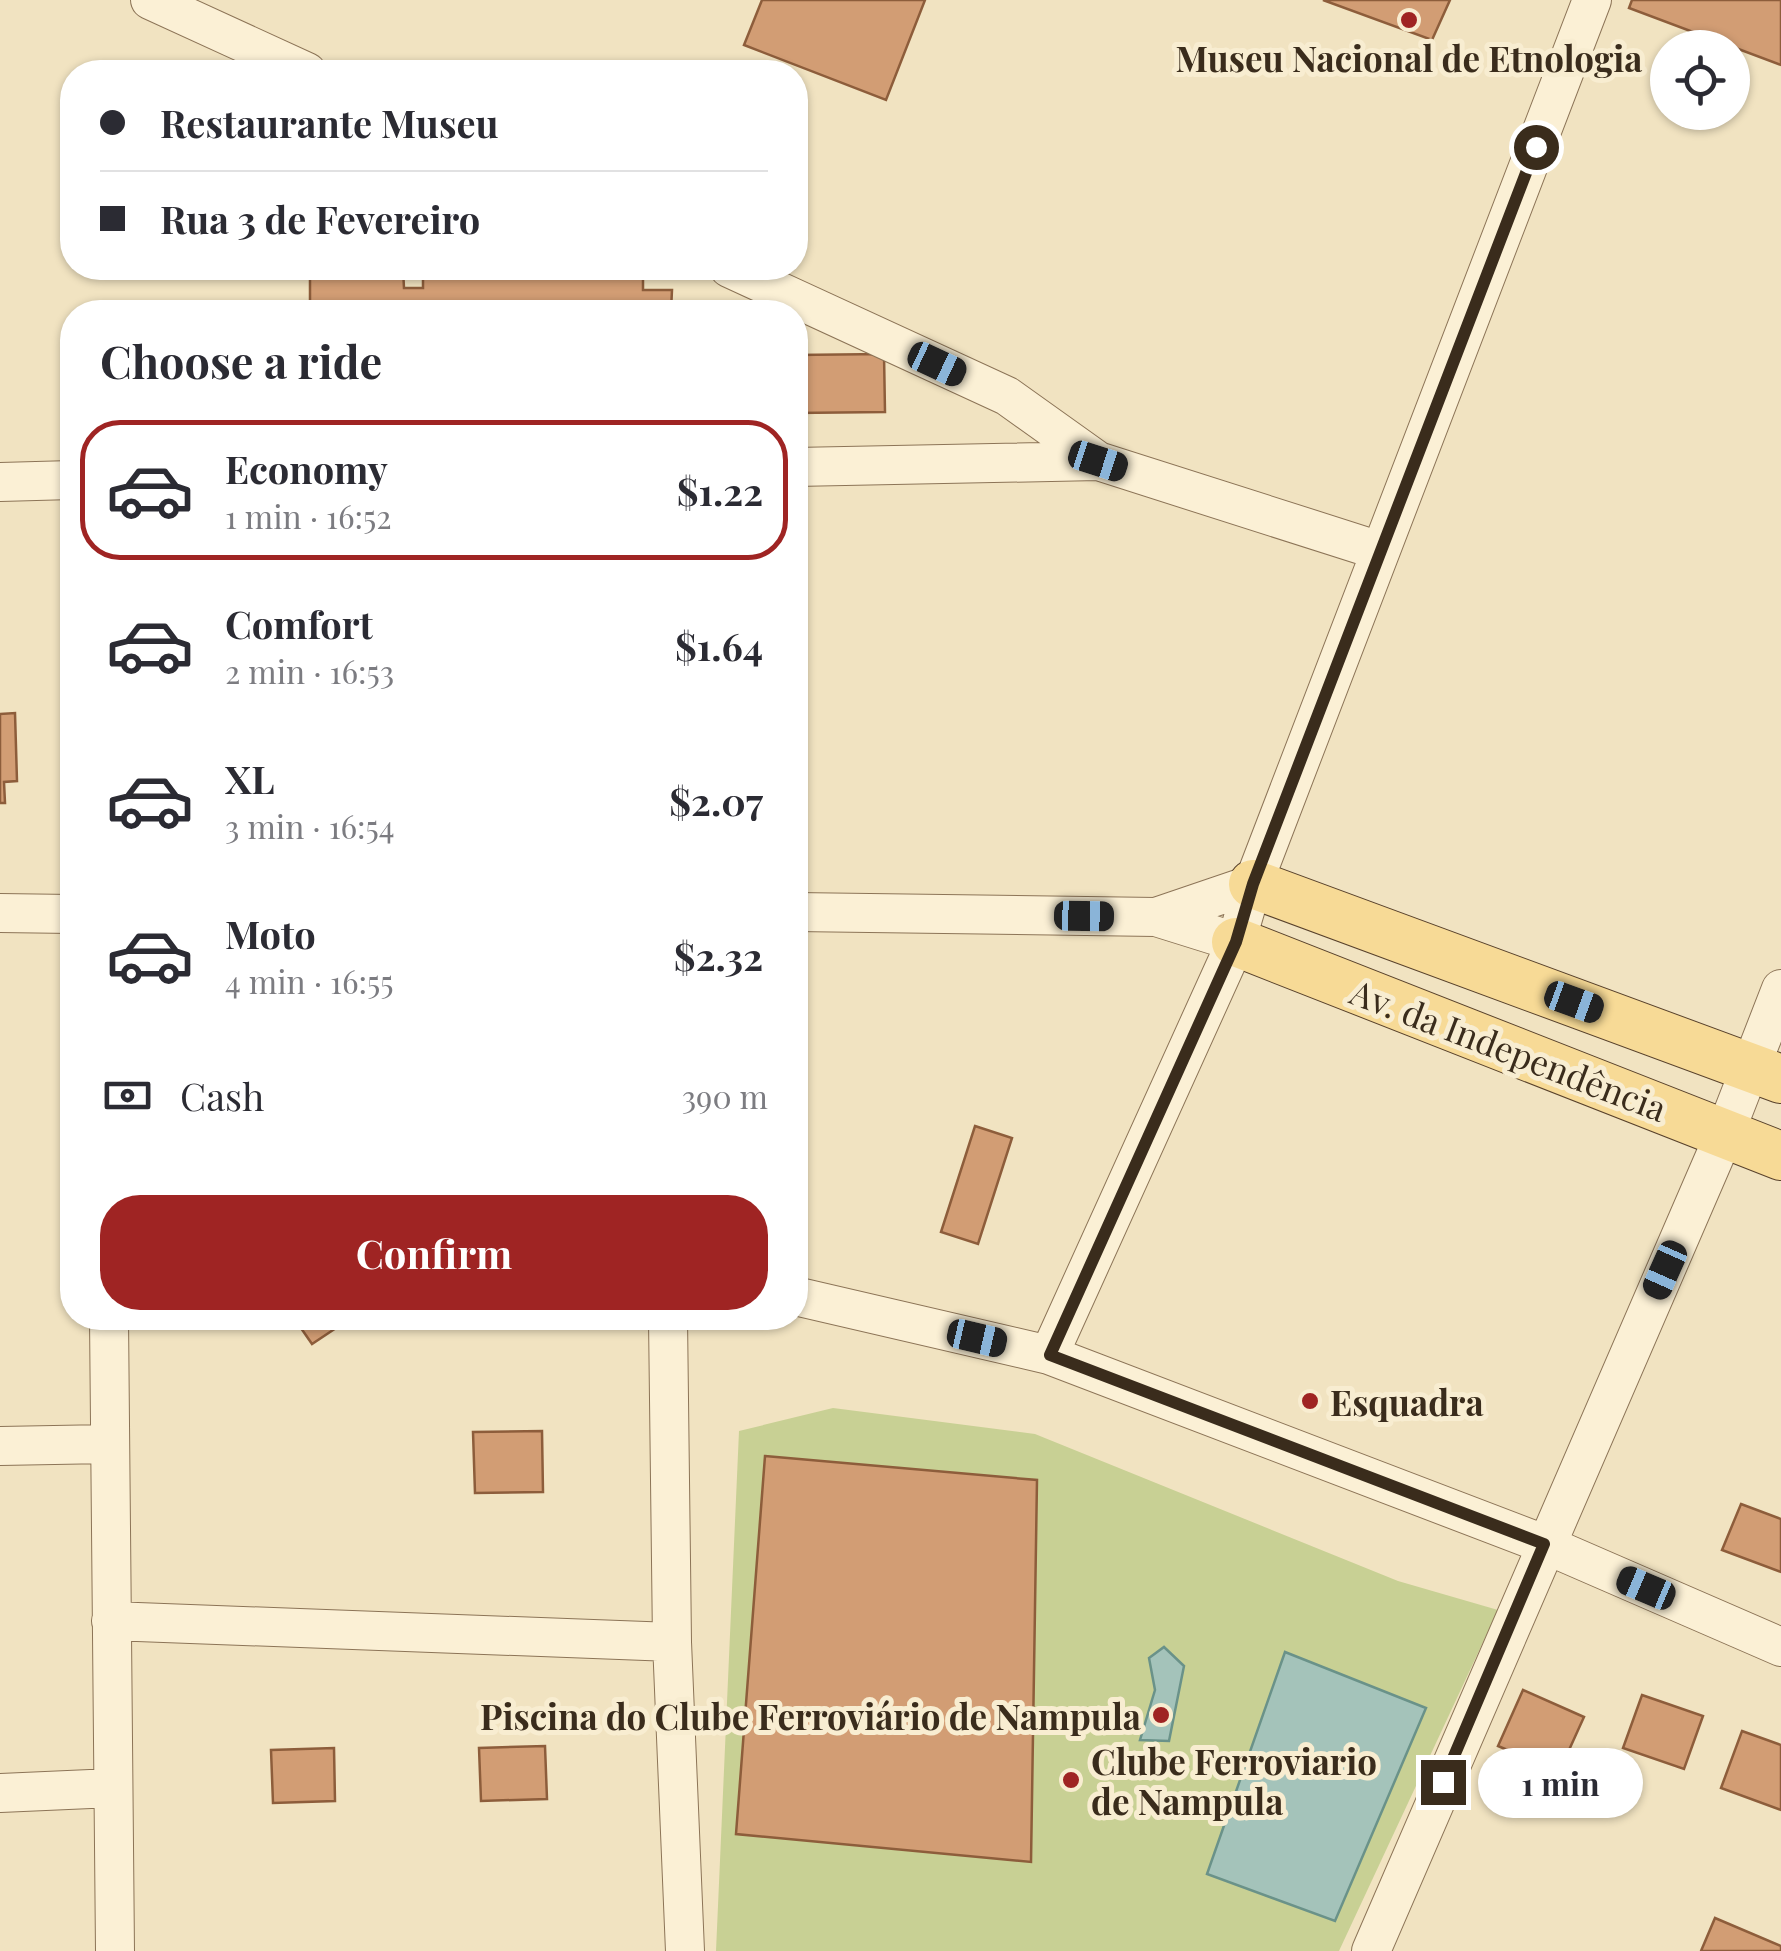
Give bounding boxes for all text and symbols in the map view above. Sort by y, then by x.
marker: Museu Nacional de Etnologia [1398,9,1420,31]
map controls [1650,30,1750,130]
button: locate [1650,30,1750,130]
place label: Museu Nacional de Etnologia [1176,34,1642,81]
text: Restaurante Museu [160,97,499,148]
route start [1514,125,1559,170]
text: Rua 3 de Fevereiro [160,193,480,244]
text: Choose a ride [100,330,382,390]
car [903,338,971,390]
car [1065,437,1131,485]
text: Economy [225,443,388,494]
icon: car [105,445,195,535]
text: $1.22 [677,465,763,516]
text: 1 min · 16:52 [225,494,392,537]
text: Comfort [225,598,373,649]
icon: car [105,600,195,690]
text: $1.64 [675,620,763,671]
text: 2 min · 16:53 [225,649,394,692]
text: XL [225,753,274,804]
icon: car [105,755,195,845]
text: $2.07 [669,775,763,826]
text: 3 min · 16:54 [225,804,395,847]
car [1054,900,1114,932]
text: Moto [225,908,316,959]
icon: car [105,910,195,1000]
text: $2.32 [674,930,763,981]
text: 4 min · 16:55 [225,959,394,1002]
street label: Av. da Independência [1343,967,1674,1131]
car [1541,978,1607,1026]
icon: cash [100,1068,155,1123]
text: Cash [180,1070,264,1121]
text: 390 m [682,1074,768,1117]
button: Confirm [100,1195,768,1310]
car [1639,1236,1691,1304]
car [944,1317,1010,1359]
place label: Esquadra [1330,1378,1484,1425]
marker: Esquadra [1299,1390,1321,1412]
car [1613,1562,1679,1614]
place label: Piscina do Clube Ferroviário de Nampula [480,1692,1141,1739]
marker: Piscina do Clube Ferroviário de Nampula [1150,1704,1172,1726]
place label: Clube Ferroviario de Nampula [1091,1737,1377,1824]
callout: 1 min [1478,1747,1643,1817]
route end [1421,1760,1466,1805]
text: 1 min [1521,1761,1600,1804]
marker: Clube Ferroviario de Nampula [1060,1769,1082,1791]

